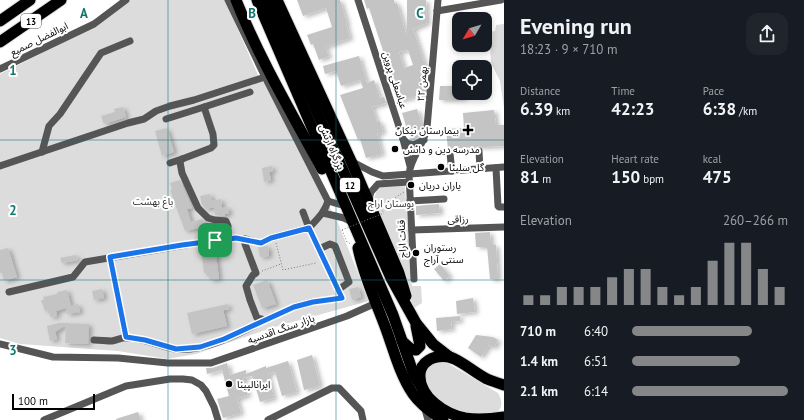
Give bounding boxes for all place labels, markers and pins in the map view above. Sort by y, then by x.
place label: بیمارستان نیکان [395,124,459,137]
marker: بیمارستان نیکان [462,124,474,136]
place label: مدرسه دین و دانش [403,143,480,156]
marker: مدرسه دین و دانش [390,144,400,154]
place label: گل سلینا [449,161,485,174]
marker: گل سلینا [436,162,446,172]
place label: یاران دریان [419,179,461,192]
marker: یاران دریان [406,180,416,190]
pin [198,223,232,257]
place label: رستوران سنتی آراج [424,241,464,267]
marker: رستوران سنتی آراج [411,248,421,258]
place label: ایرانالپینا [237,378,270,391]
marker: ایرانالپینا [224,379,234,389]

